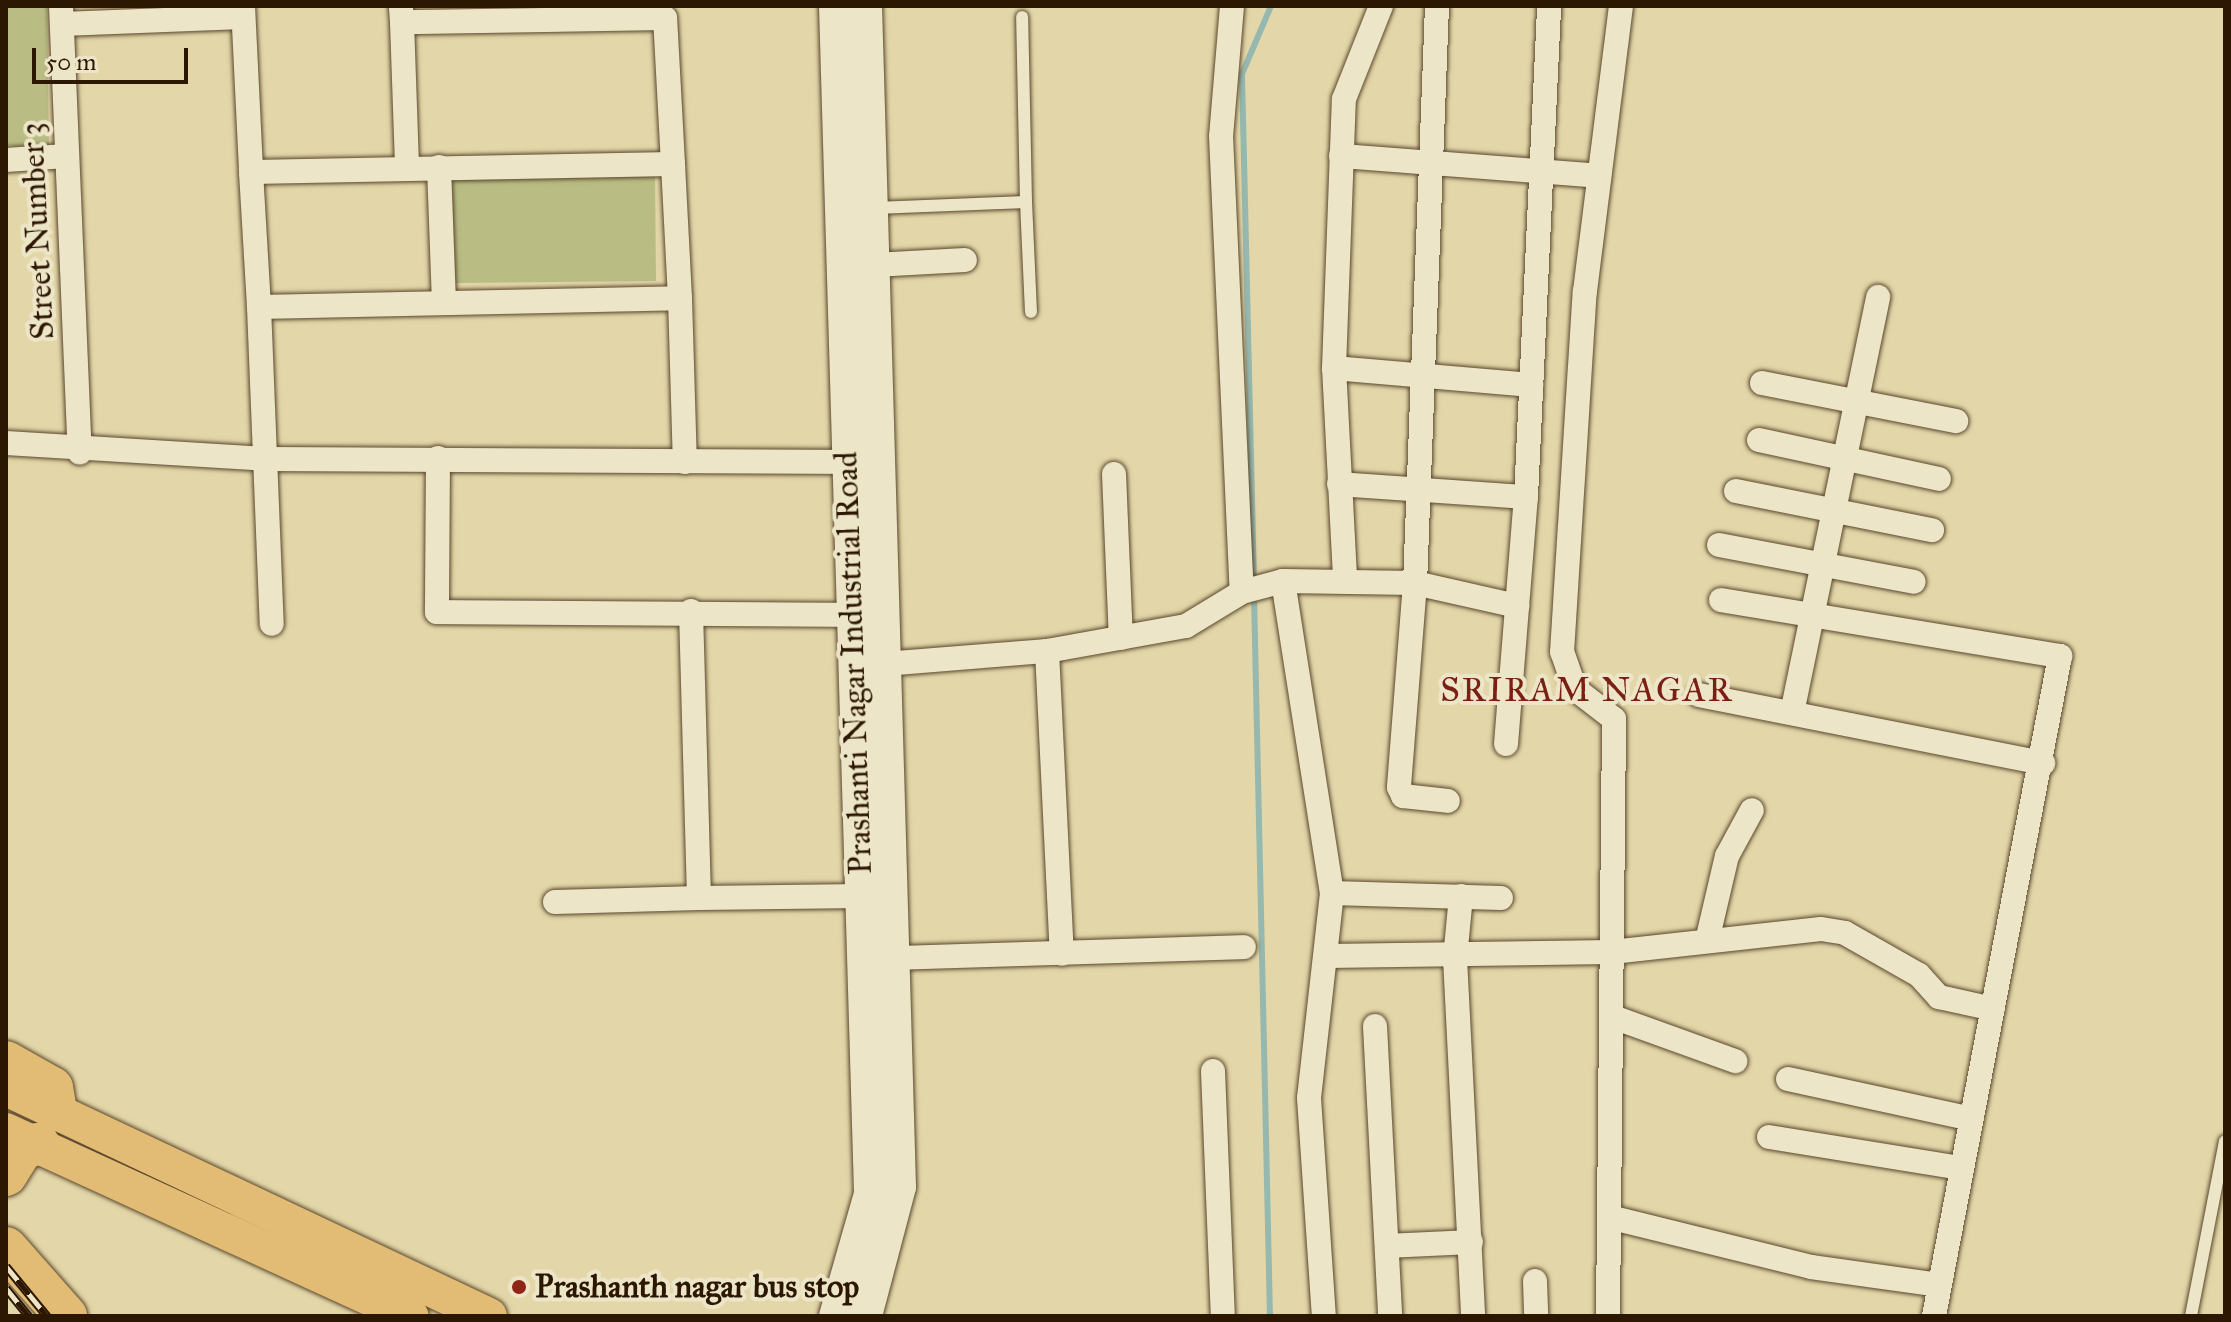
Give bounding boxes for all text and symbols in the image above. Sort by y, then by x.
scale bar [36,32,192,82]
text: 50 m [46,47,96,77]
street label: Street Number 3 [13,121,63,341]
street label: Prashanti Nagar Industrial Road [827,451,881,875]
district label: SRIRAM NAGAR [1440,670,1734,710]
place label: Prashanth nagar bus stop [535,1268,859,1306]
marker: Prashanth nagar bus stop [510,1278,528,1296]

